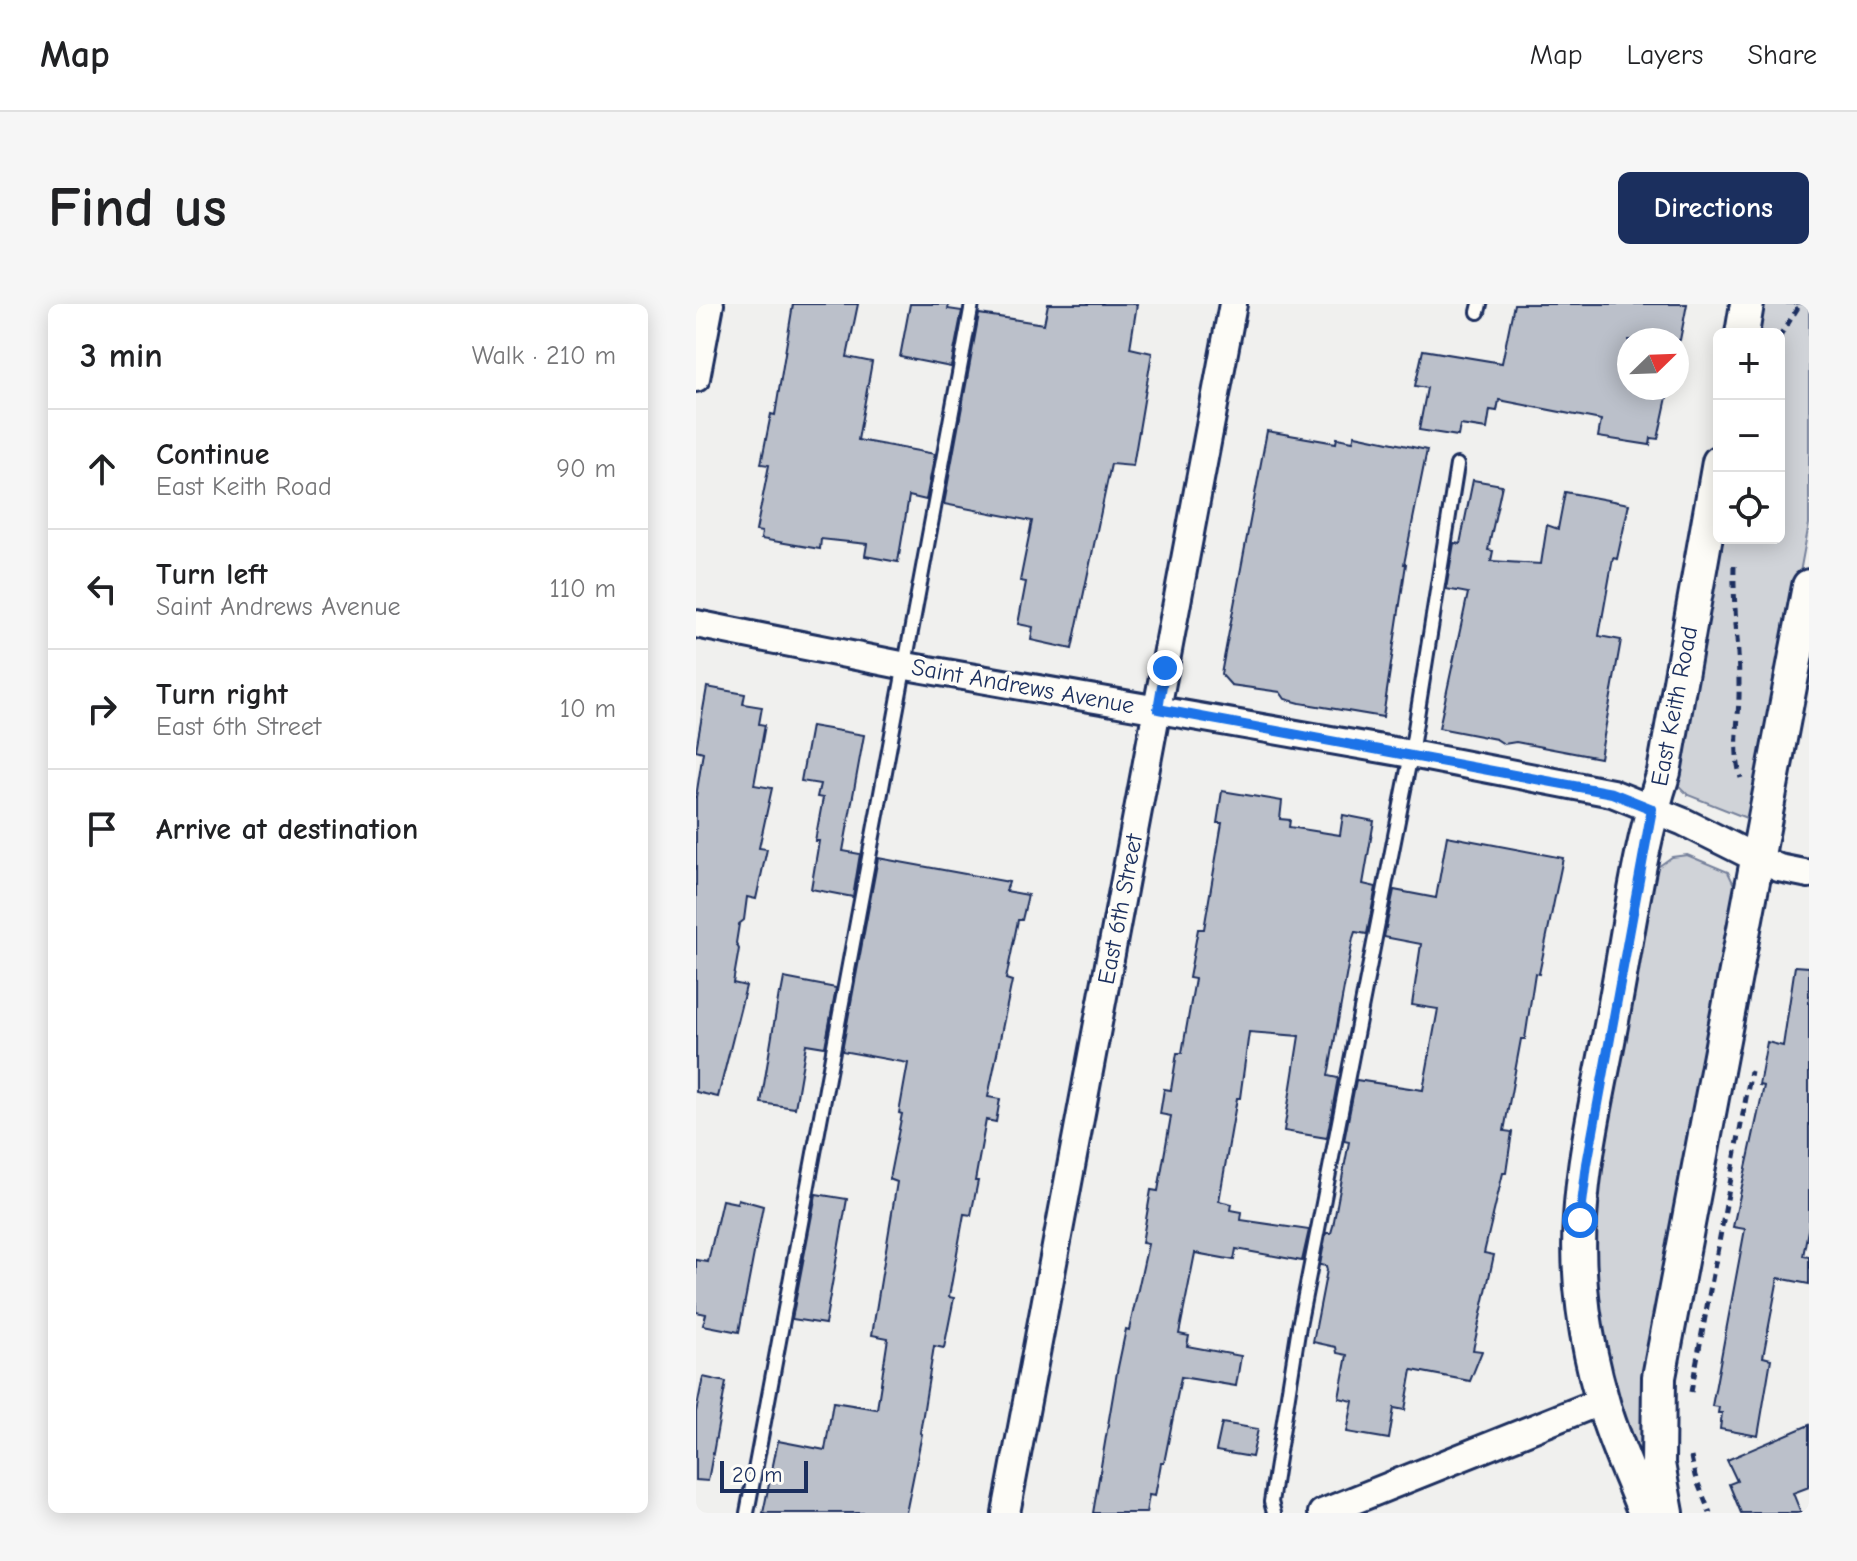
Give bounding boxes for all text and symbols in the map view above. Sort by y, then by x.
text: Map [40,33,110,77]
text: Map [1530,39,1583,71]
text: Layers [1627,39,1703,71]
text: Share [1747,39,1817,71]
button: Directions [1618,172,1809,244]
text: Find us [48,176,227,240]
north arrow [1617,328,1689,400]
map controls [1713,328,1785,544]
button: + [1713,328,1785,400]
text: 3 min [80,336,163,376]
text: Walk · 210 m [472,341,616,371]
button: − [1713,400,1785,472]
text: Continue [156,437,270,472]
icon: ahead [80,447,124,491]
text: 90 m [556,454,616,484]
text: East Keith Road [156,472,332,502]
button: locate [1713,472,1785,544]
text: Turn left [156,557,268,592]
icon: left [80,567,124,611]
text: 110 m [549,574,616,604]
text: Saint Andrews Avenue [156,592,401,622]
street label: East Keith Road [1645,624,1703,788]
route end [1147,650,1183,686]
street label: Saint Andrews Avenue [909,653,1137,719]
text: Turn right [156,677,288,712]
icon: right [80,687,124,731]
text: 10 m [560,694,616,724]
text: East 6th Street [156,712,321,742]
icon: arrive [80,807,124,851]
text: Arrive at destination [156,812,418,847]
street label: East 6th Street [1092,830,1149,987]
route start [1562,1202,1598,1238]
scale bar [720,1457,808,1493]
text: 20 m [732,1462,782,1488]

